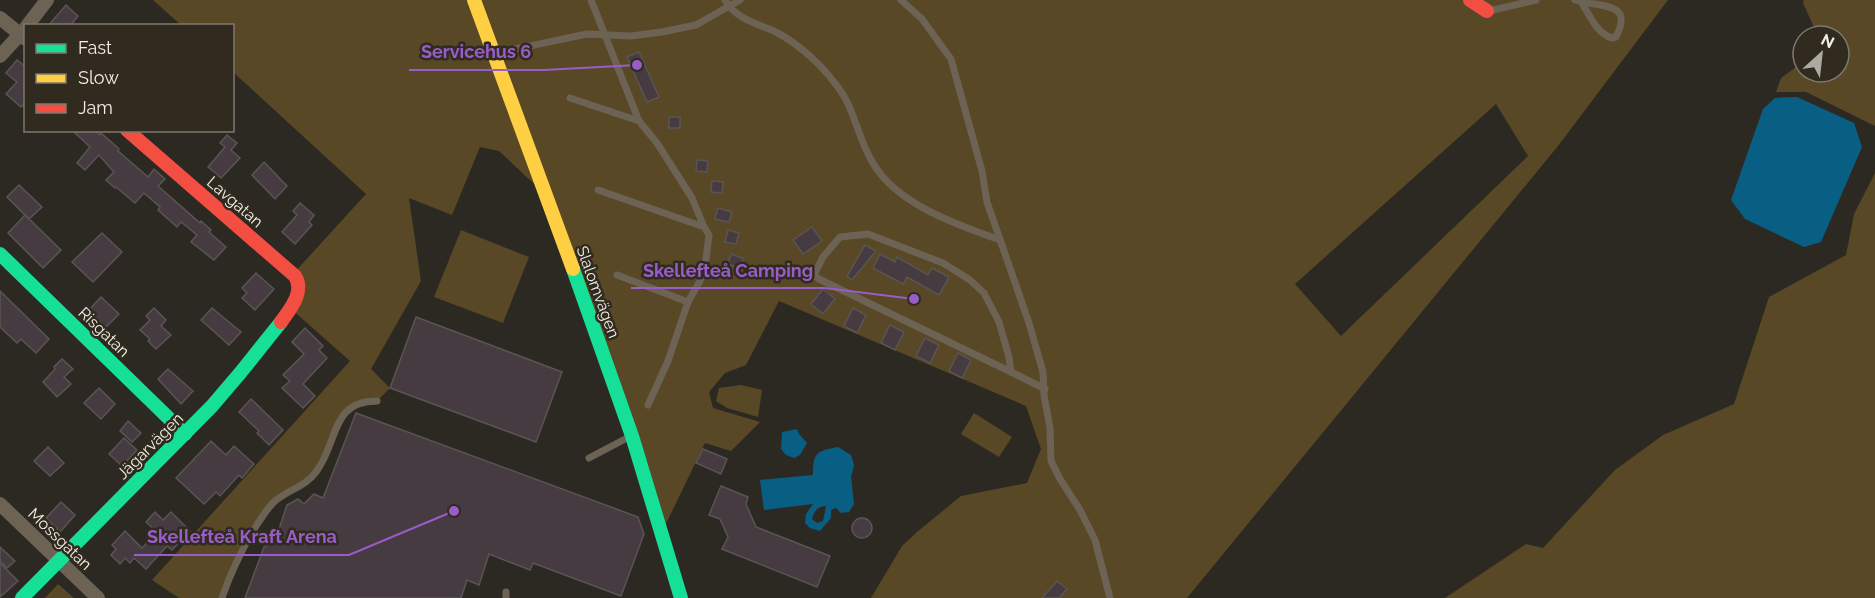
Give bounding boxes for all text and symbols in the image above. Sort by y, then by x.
legend [24,24,234,132]
north arrow [1791,24,1851,84]
text: N [1818,30,1837,52]
callout: Servicehus 6 [409,34,544,70]
text: Fast [78,37,112,58]
text: Servicehus 6 [421,41,531,62]
text: Slow [78,67,119,88]
text: Jam [78,97,113,118]
street label: Lavgatan [203,173,267,231]
street label: Slalomvägen [573,243,623,341]
callout: Skellefteå Camping [631,252,825,288]
text: Skellefteå Camping [643,260,813,281]
street label: Risgatan [75,303,133,361]
street label: Jägarvägen [113,409,187,483]
street label: Mossgatan [24,504,96,574]
callout: Skellefteå Kraft Arena [134,519,349,555]
text: Skellefteå Kraft Arena [147,526,337,547]

